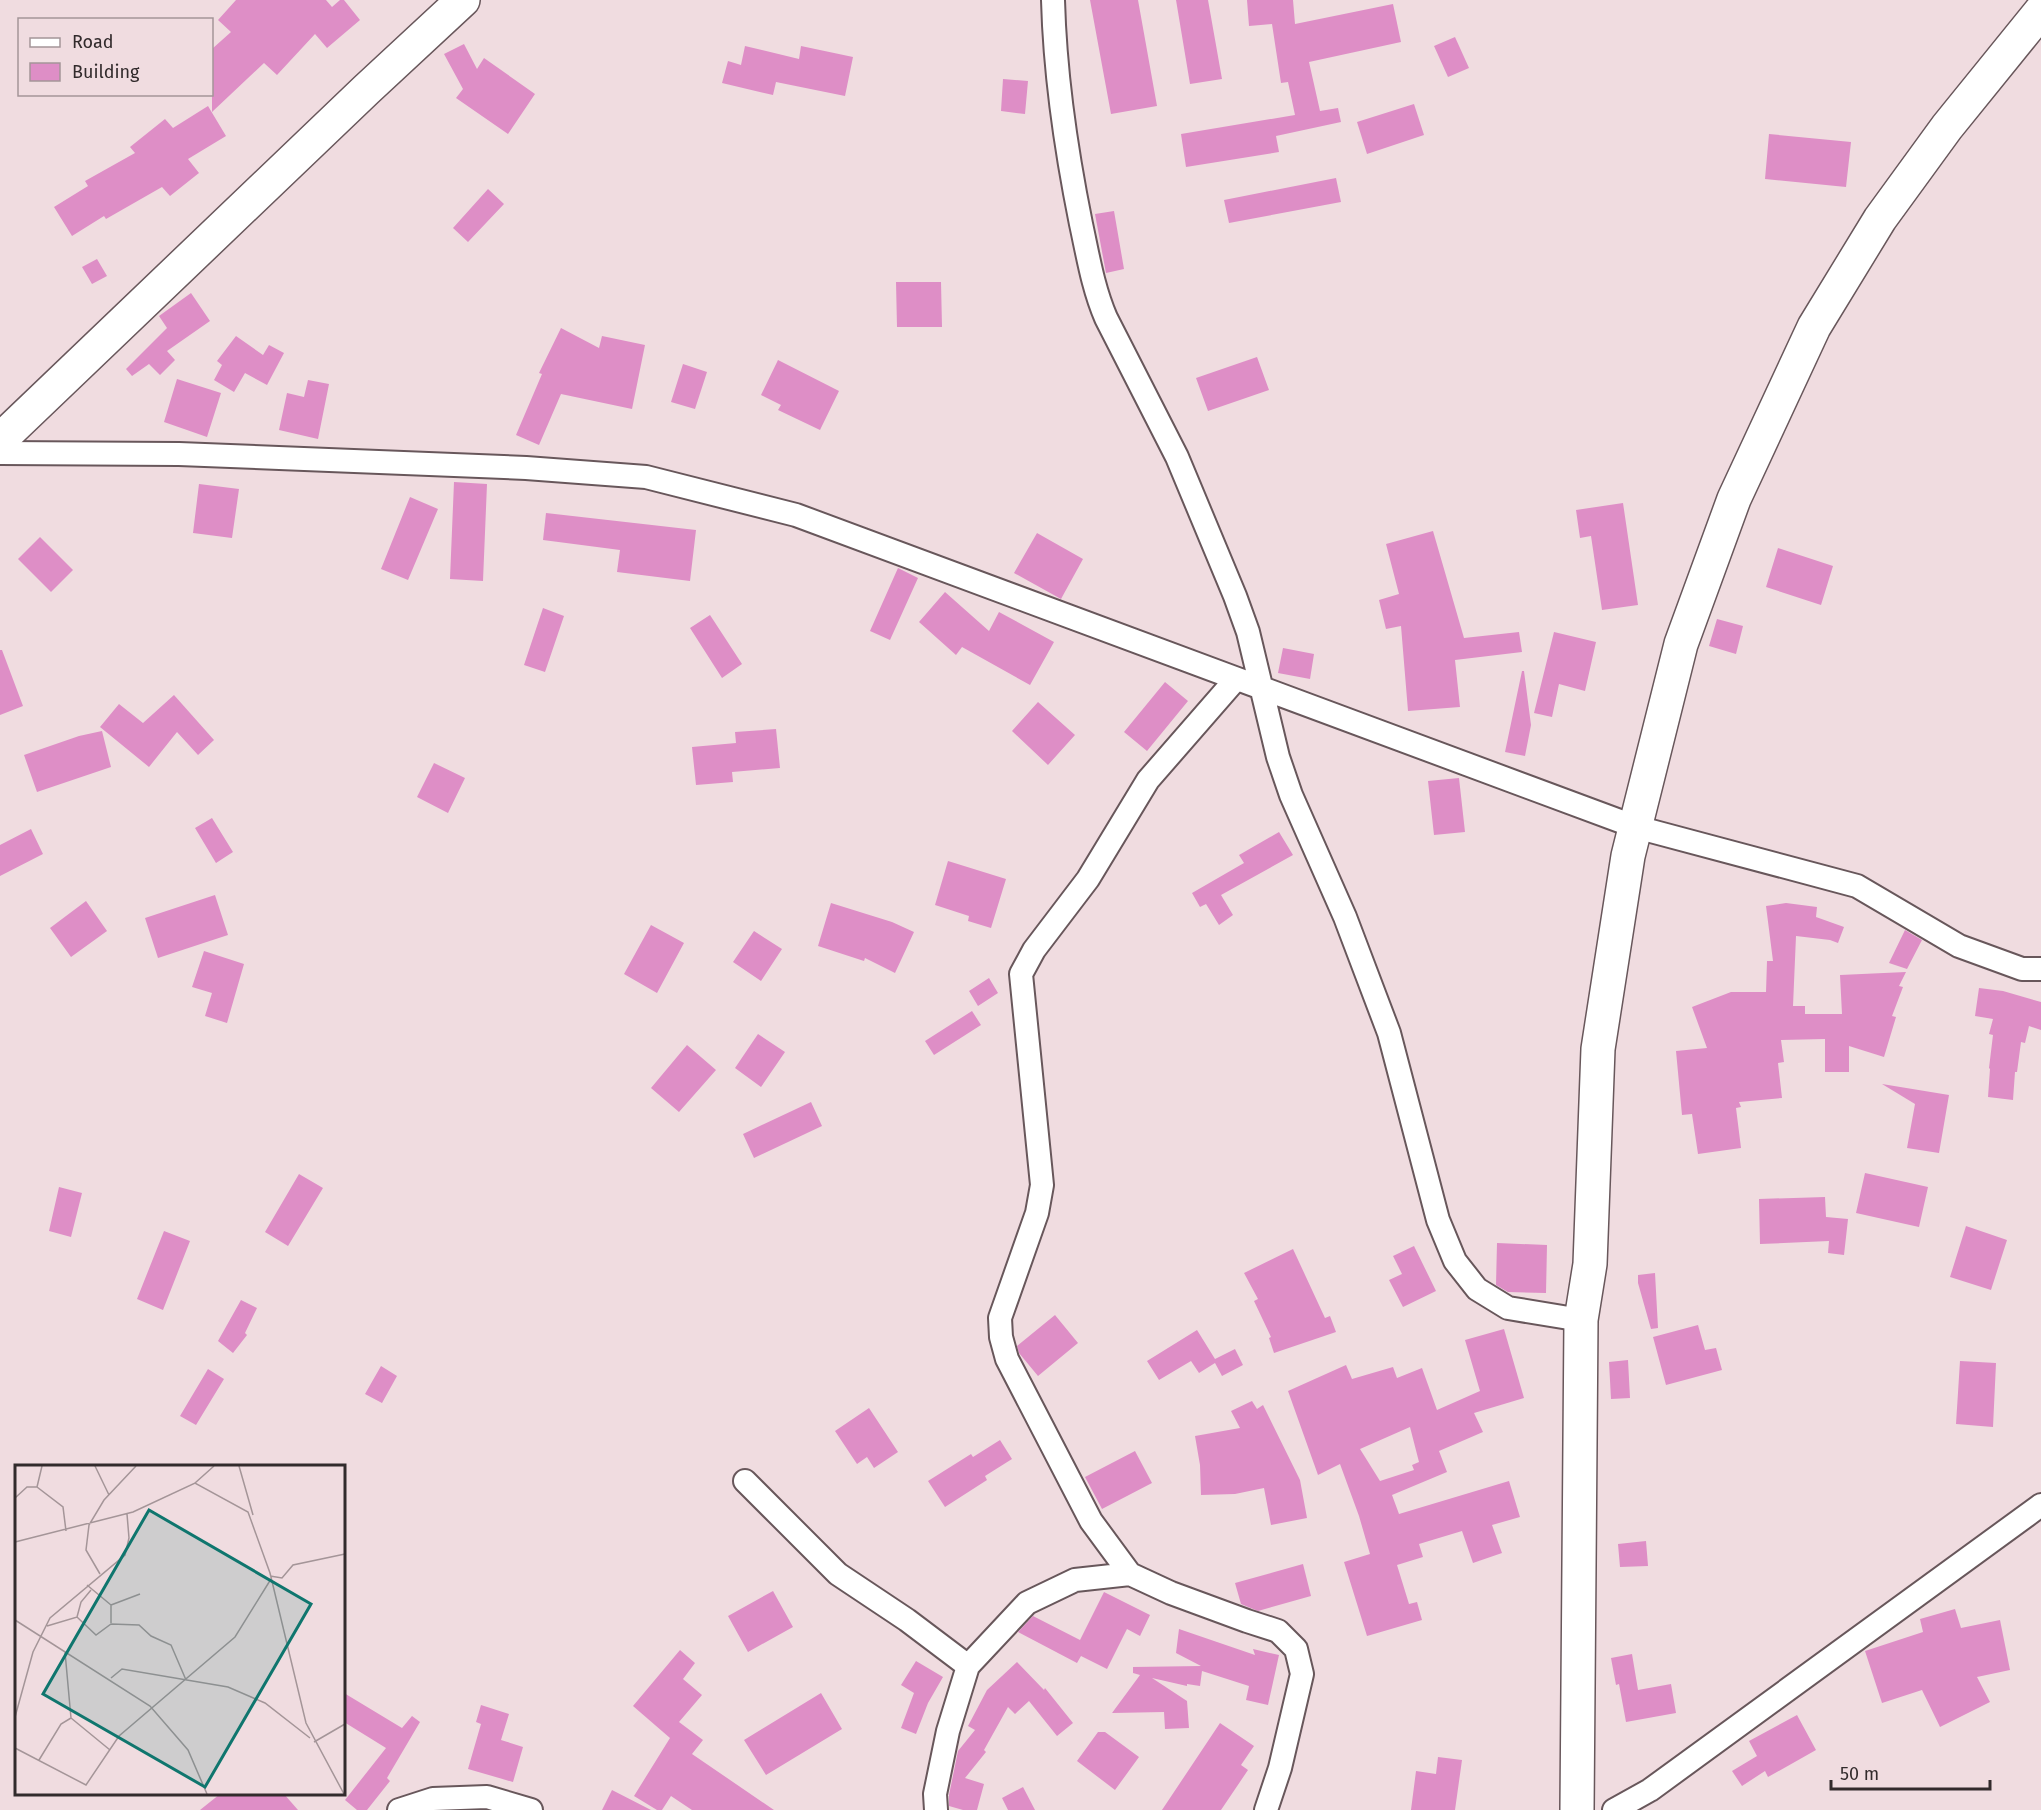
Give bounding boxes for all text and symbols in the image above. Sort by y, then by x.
legend [18,18,213,96]
text: Road [72,31,114,53]
text: Building [72,61,140,83]
inset map [15,1465,345,1795]
scale bar [1831,1753,1990,1791]
text: 50 m [1840,1763,1879,1785]

